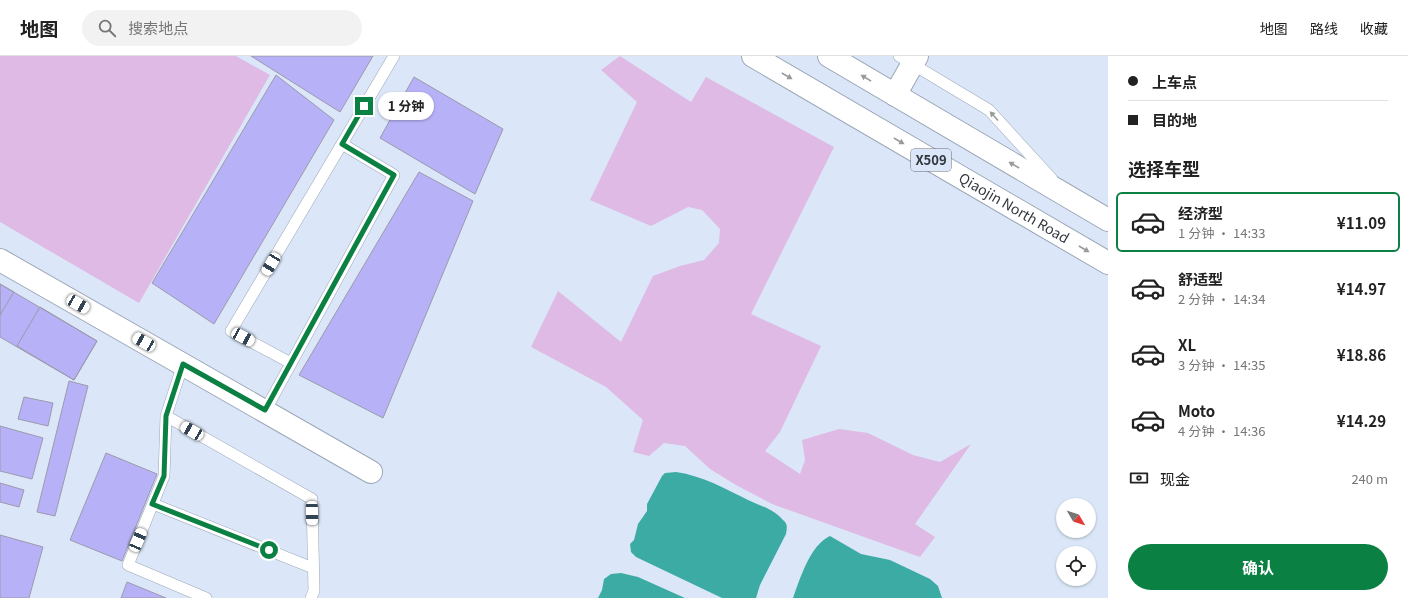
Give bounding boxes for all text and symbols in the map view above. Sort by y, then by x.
search box [82,10,362,46]
text: 地图 [20,14,58,41]
icon: search [96,17,118,39]
text: 搜索地点 [128,17,188,38]
text: 地图 [1260,18,1288,38]
text: 路线 [1310,18,1338,38]
text: 收藏 [1360,18,1388,38]
text: 上车点 [1152,71,1197,92]
one-way arrow [781,72,793,79]
one-way arrow [860,74,872,81]
callout: 1 分钟 [378,92,434,120]
text: 1 分钟 [388,96,424,115]
route end [355,97,373,115]
text: 目的地 [1152,109,1197,130]
one-way arrow [990,111,999,120]
one-way arrow [893,138,905,145]
road number: X509 [911,149,951,171]
text: 选择车型 [1128,155,1200,181]
one-way arrow [1008,161,1020,168]
street label: Qiaojin North Road [956,167,1073,247]
text: 经济型 [1178,202,1223,223]
icon: car [1130,204,1166,240]
text: ¥11.09 [1337,212,1386,233]
text: 1 分钟 · 14:33 [1178,223,1265,242]
one-way arrow [1078,246,1090,253]
car [260,251,282,277]
text: 舒适型 [1178,268,1223,289]
icon: car [1130,270,1166,306]
text: ¥14.97 [1337,278,1386,299]
text: 2 分钟 · 14:34 [1178,289,1265,308]
car [65,293,91,315]
car [230,326,256,348]
car [131,331,157,353]
text: XL [1178,334,1196,355]
icon: car [1130,336,1166,372]
text: ¥18.86 [1337,344,1386,365]
text: 3 分钟 · 14:35 [1178,355,1265,374]
text: Moto [1178,400,1215,421]
icon: car [1130,402,1166,438]
text: ¥14.29 [1337,410,1386,431]
car [179,420,205,442]
text: 4 分钟 · 14:36 [1178,421,1265,440]
icon: cash [1128,467,1150,489]
text: 现金 [1160,468,1190,489]
text: 240 m [1351,469,1388,488]
north arrow [1056,498,1096,538]
map controls [1056,498,1096,586]
car [306,501,318,525]
car [128,527,148,553]
route start [260,541,278,559]
button: 确认 [1128,544,1388,590]
button: locate [1056,546,1096,586]

